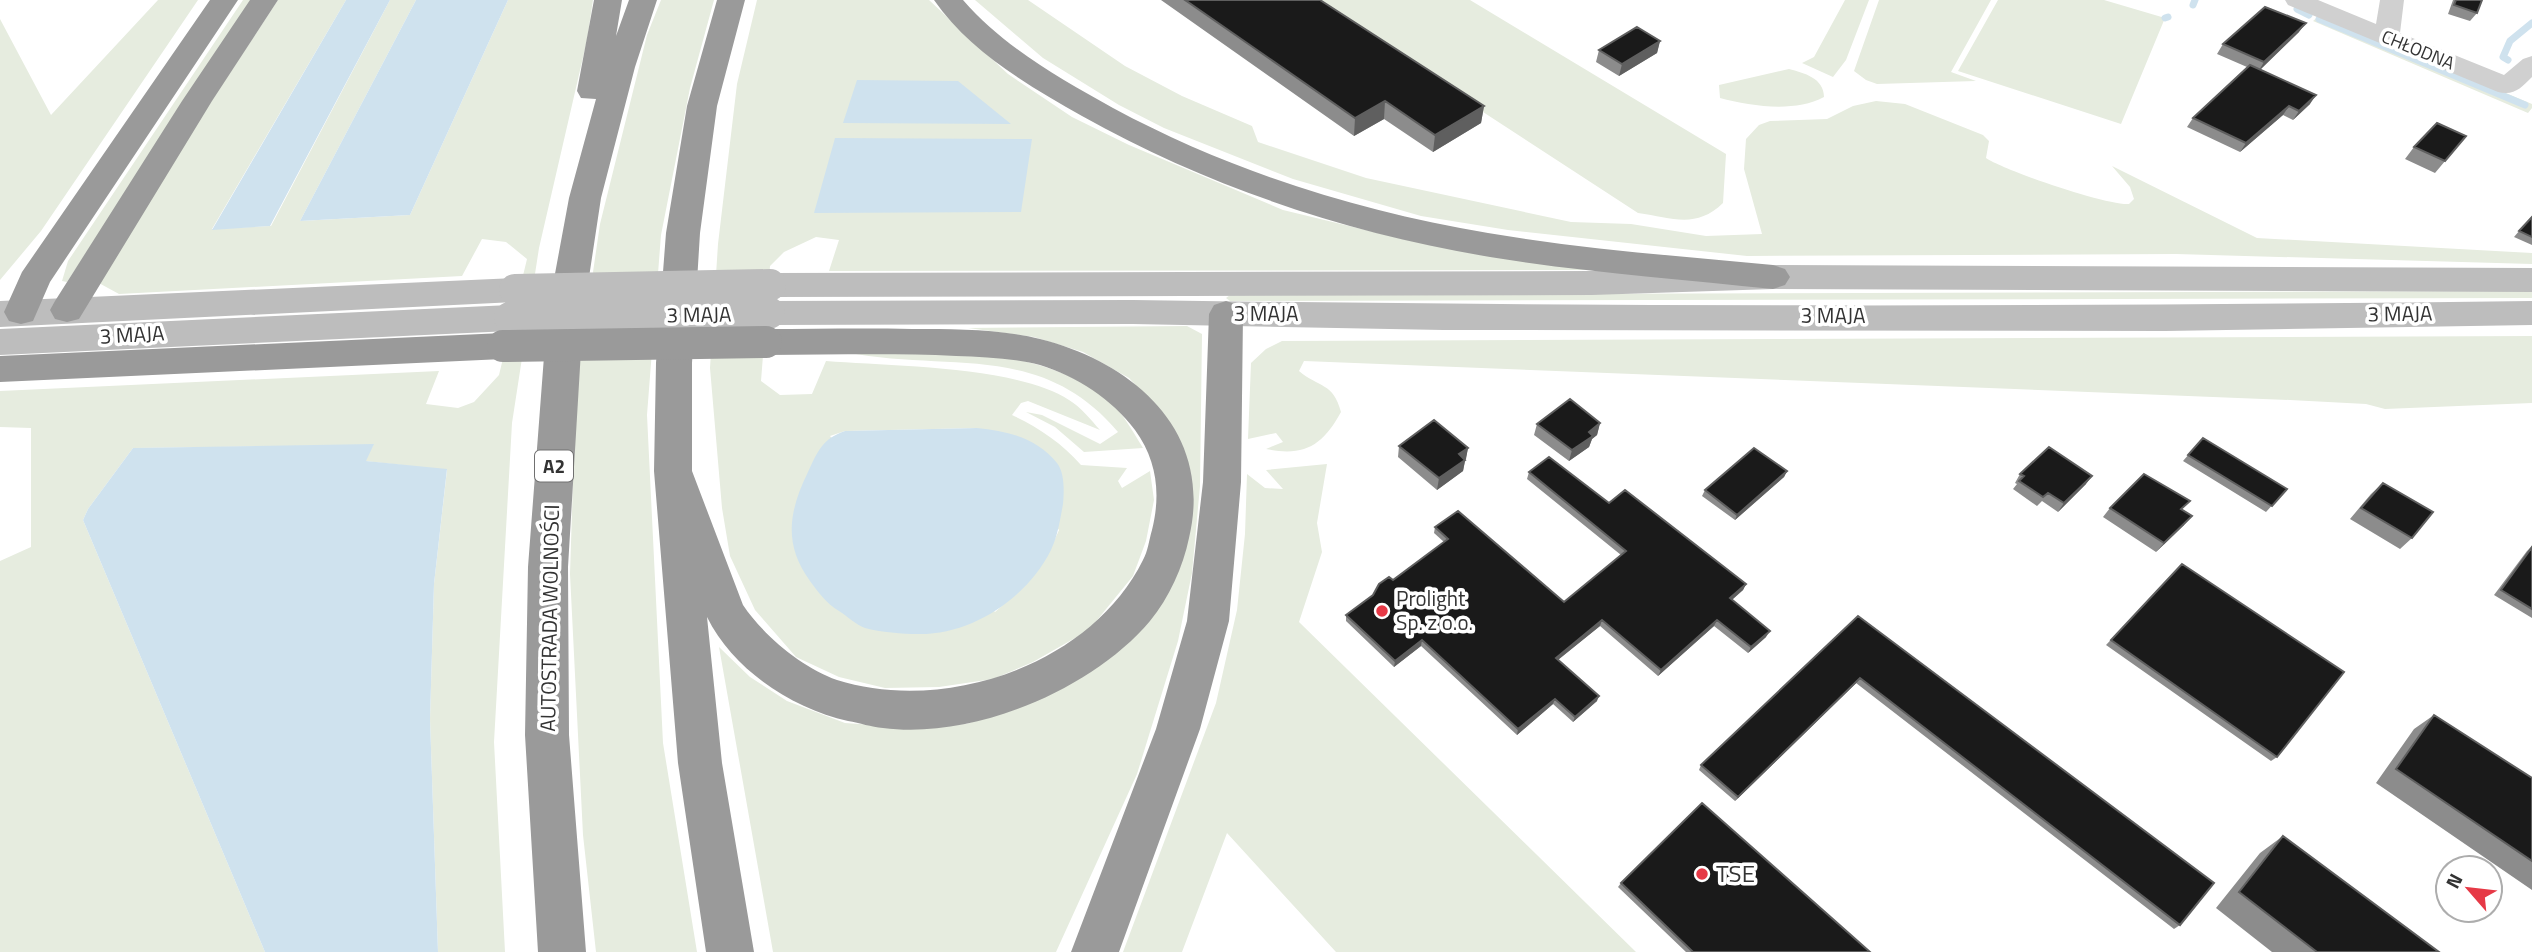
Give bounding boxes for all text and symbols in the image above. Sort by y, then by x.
street label: CHŁODNA [2378,23,2459,77]
street label: 3 MAJA [2367,296,2433,330]
street label: 3 MAJA [666,297,732,331]
street label: 3 MAJA [1233,297,1299,329]
street label: 3 MAJA [1800,299,1866,331]
street label: 3 MAJA [99,316,166,352]
road number: A2 [535,450,573,481]
street label: AUTOSTRADA WOLNOŚCI [531,504,567,732]
place label: Prolight Sp. z o.o. [1396,582,1473,638]
marker: Prolight Sp. z o.o. [1374,603,1390,619]
north arrow [2434,854,2504,924]
place label: TSE [1716,855,1755,891]
marker: TSE [1694,866,1710,882]
text: N [2438,868,2469,893]

